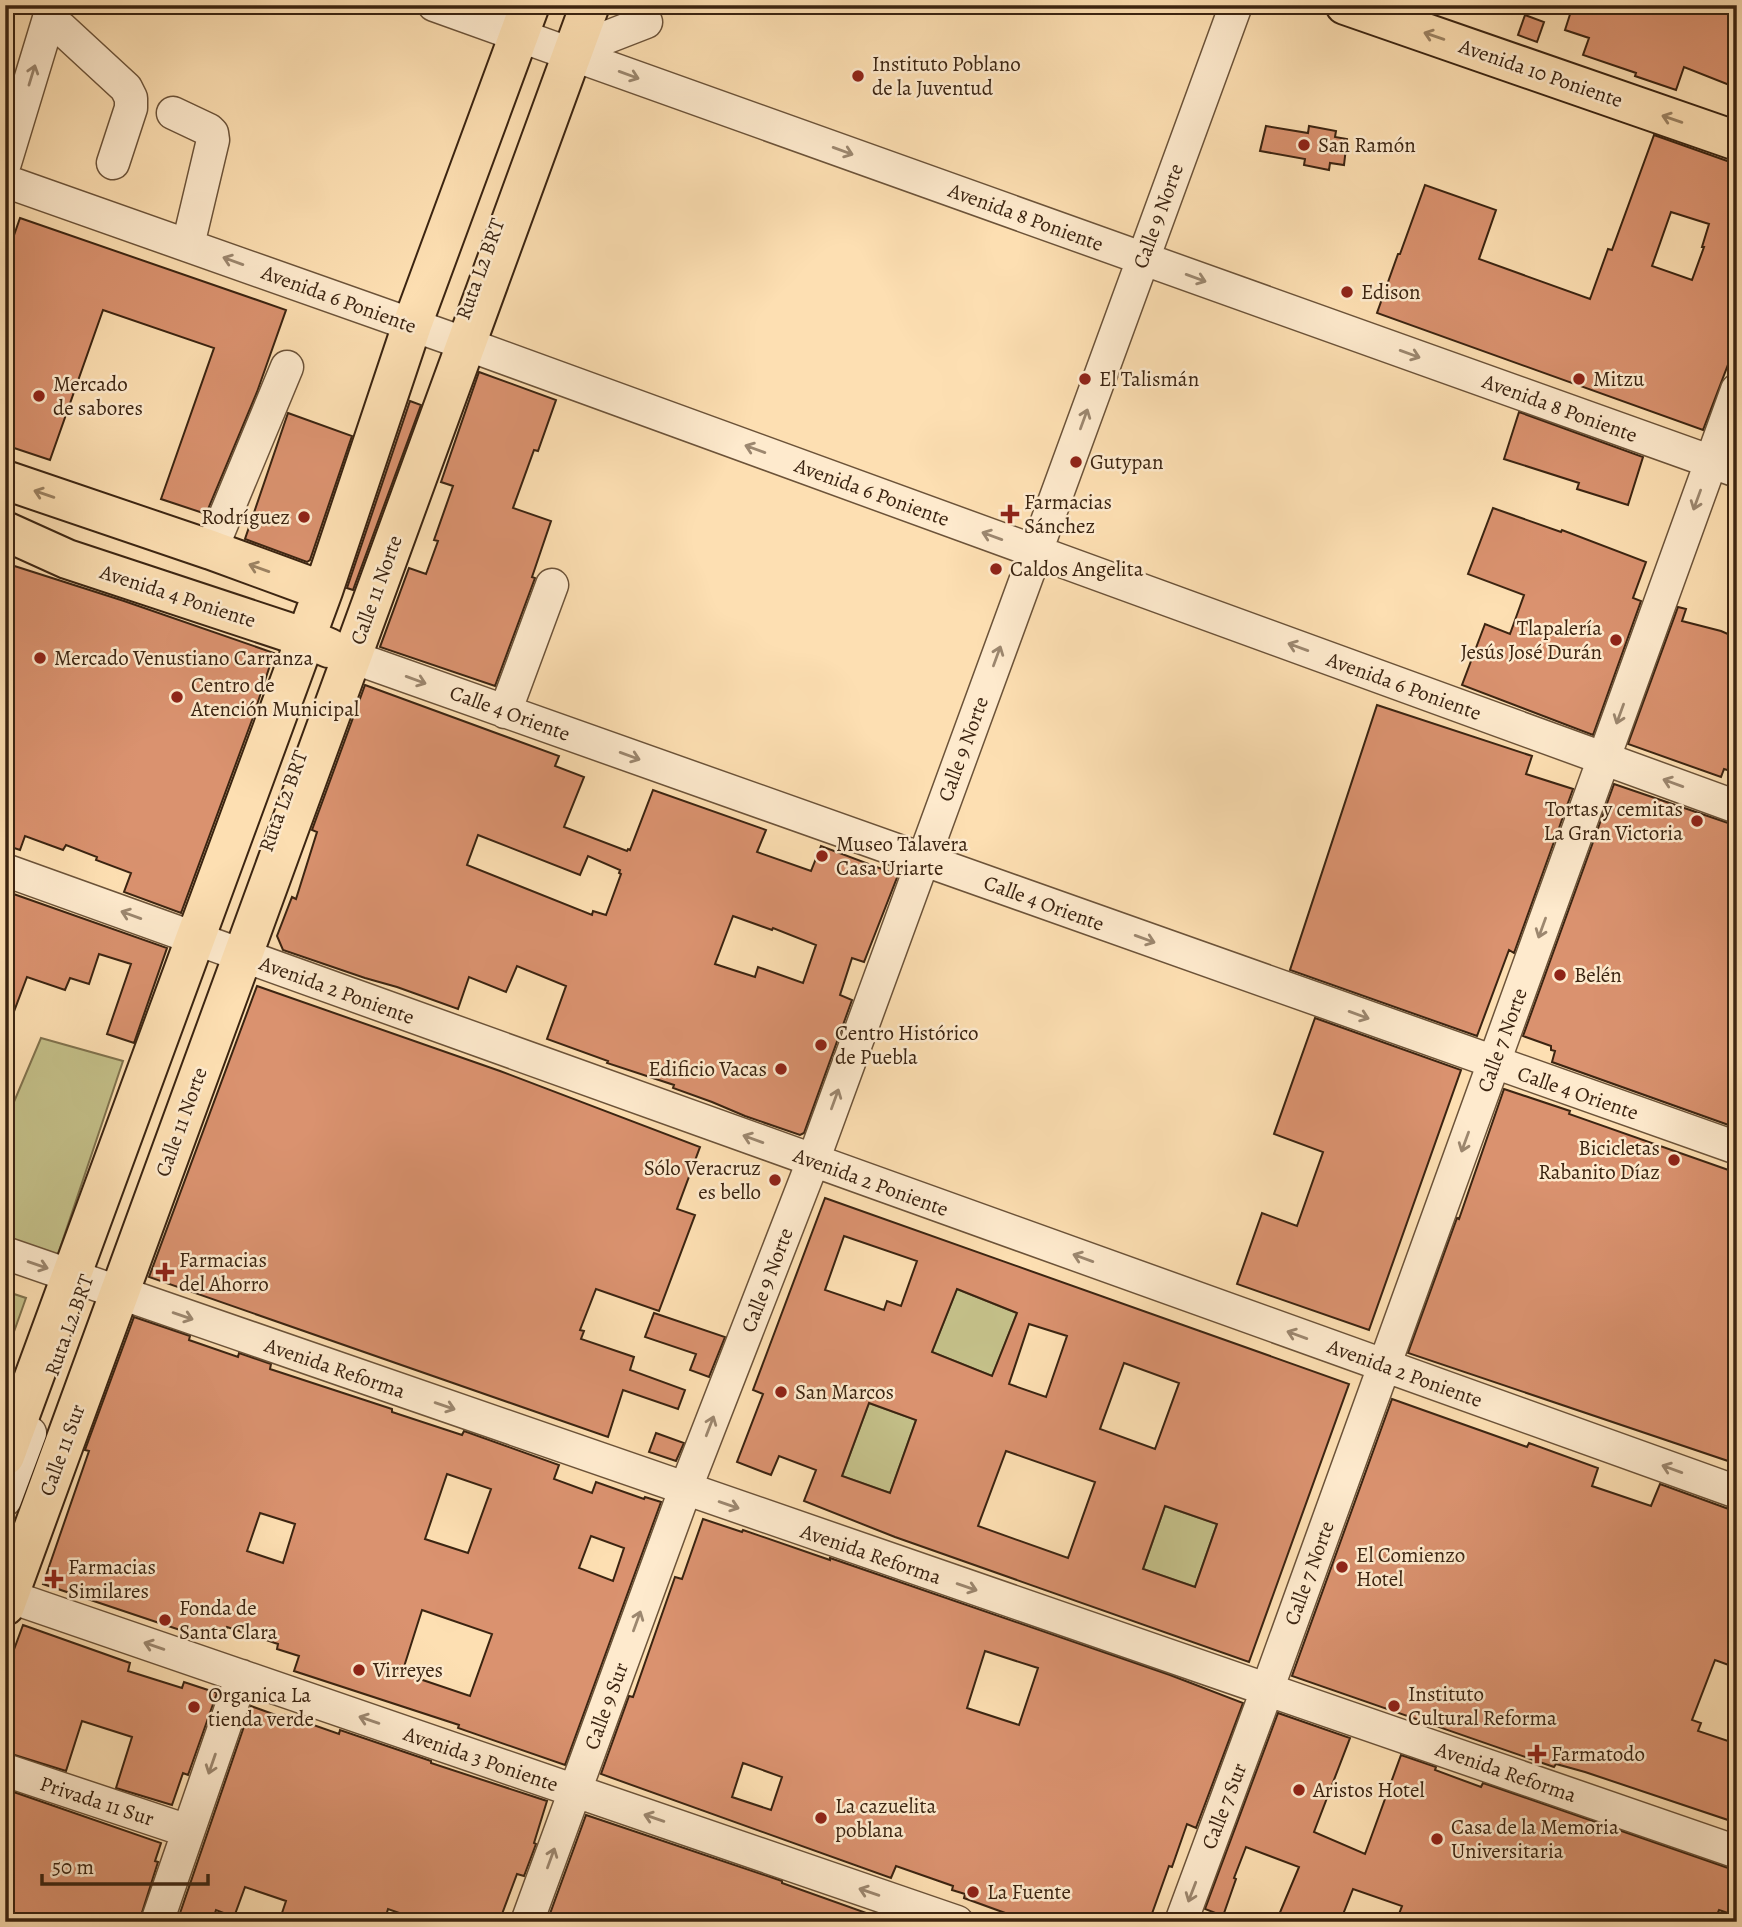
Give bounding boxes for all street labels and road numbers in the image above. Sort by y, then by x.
street label: Avenida 10 Poniente [1455,32,1627,114]
street label: Calle 9 Norte [1126,160,1190,272]
street label: Avenida 8 Poniente [944,176,1107,258]
street label: Ruta L2 BRT [449,214,511,324]
street label: Avenida 6 Poniente [257,258,420,340]
street label: Avenida 8 Poniente [1478,367,1641,449]
street label: Avenida 6 Poniente [790,451,953,533]
street label: Calle 11 Norte [343,531,409,649]
street label: Avenida 4 Poniente [96,557,260,634]
street label: Avenida 6 Poniente [1322,645,1485,727]
street label: Calle 4 Oriente [446,678,574,748]
street label: Calle 9 Norte [931,693,995,805]
street label: Ruta L2 BRT [252,746,314,856]
street label: Calle 4 Oriente [980,868,1108,938]
street label: Avenida 2 Poniente [255,949,418,1031]
street label: Calle 7 Norte [1470,984,1534,1096]
street label: Calle 4 Oriente [1514,1059,1642,1127]
street label: Calle 11 Norte [148,1063,214,1181]
street label: Avenida 2 Poniente [789,1141,952,1223]
street label: Calle 9 Norte [734,1224,800,1336]
street label: Ruta L2 BRT [38,1270,100,1380]
street label: Avenida Reforma [260,1331,409,1405]
street label: Avenida 2 Poniente [1323,1332,1486,1414]
street label: Calle 11 Sur [32,1400,92,1500]
street label: Avenida Reforma [796,1517,945,1591]
street label: Calle 7 Norte [1277,1517,1341,1629]
street label: Calle 9 Sur [577,1658,635,1754]
street label: Avenida 3 Poniente [399,1719,562,1799]
street label: Avenida Reforma [1431,1735,1580,1809]
street label: Calle 7 Sur [1195,1759,1253,1853]
street label: Privada 11 Sur [36,1769,158,1833]

